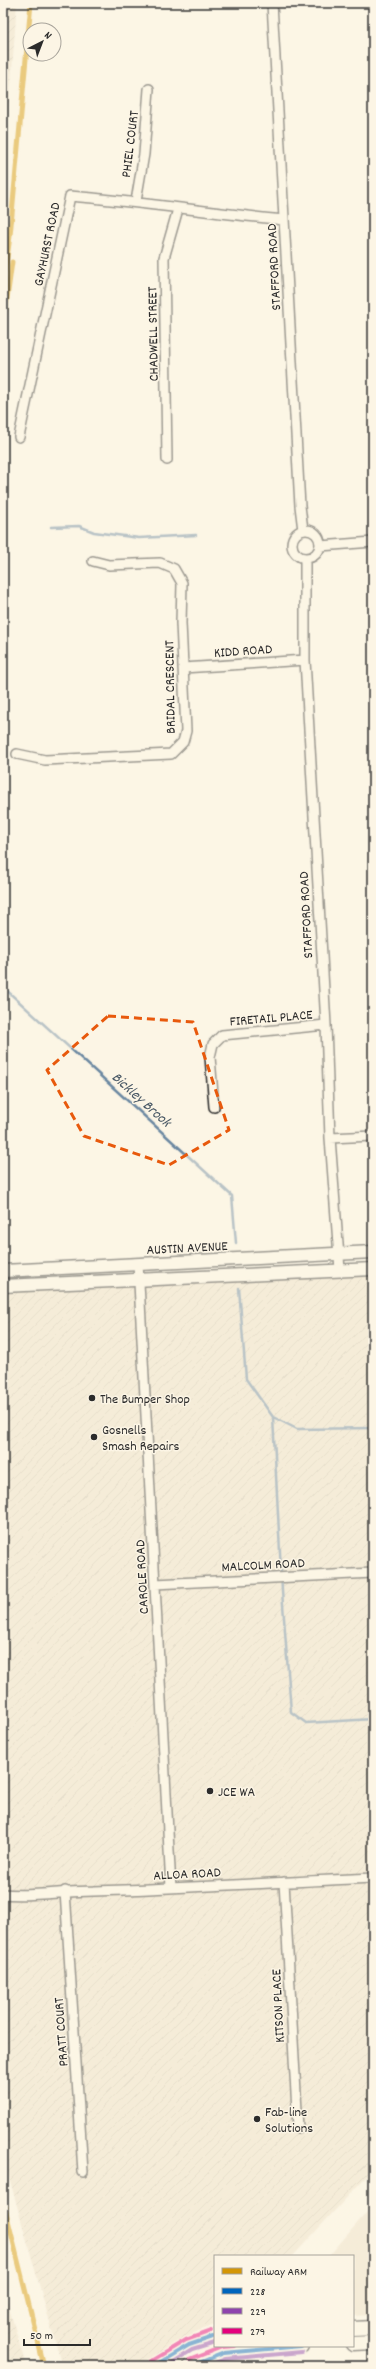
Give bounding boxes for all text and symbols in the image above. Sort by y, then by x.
north arrow [22,22,62,62]
text: N [40,28,55,44]
street label: PHIEL COURT [117,109,145,179]
street label: GAYHURST ROAD [29,201,67,288]
street label: STAFFORD ROAD [263,223,287,311]
street label: CHADWELL STREET [143,286,165,382]
street label: BRIDAL CRESCENT [160,640,182,734]
street label: KIDD ROAD [213,640,273,664]
street label: STAFFORD ROAD [295,871,319,959]
street label: FIRETAIL PLACE [229,1005,314,1033]
water label: Bickley Brook [106,1068,177,1135]
street label: AUSTIN AVENUE [146,1237,229,1261]
place label: The Bumper Shop [100,1390,190,1410]
marker: The Bumper Shop [87,1393,97,1403]
place label: Gosnells Smash Repairs [102,1421,180,1457]
marker: Gosnells Smash Repairs [89,1432,99,1442]
street label: CAROLE ROAD [131,1539,155,1615]
street label: MALCOLM ROAD [221,1554,305,1578]
place label: JCE WA [218,1783,256,1803]
marker: JCE WA [205,1786,215,1796]
street label: ALLOA ROAD [153,1863,221,1887]
street label: KITSON PLACE [267,1968,291,2043]
street label: PRATT COURT [50,1996,74,2067]
place label: Fab-line Solutions [265,2103,313,2139]
marker: Fab-line Solutions [252,2114,262,2124]
legend [214,2255,354,2347]
text: Railway ARM [250,2264,307,2281]
text: 228 [250,2284,265,2301]
text: 229 [250,2304,266,2321]
scale bar [24,2321,90,2347]
text: 279 [250,2324,265,2341]
text: 50 m [30,2328,53,2345]

